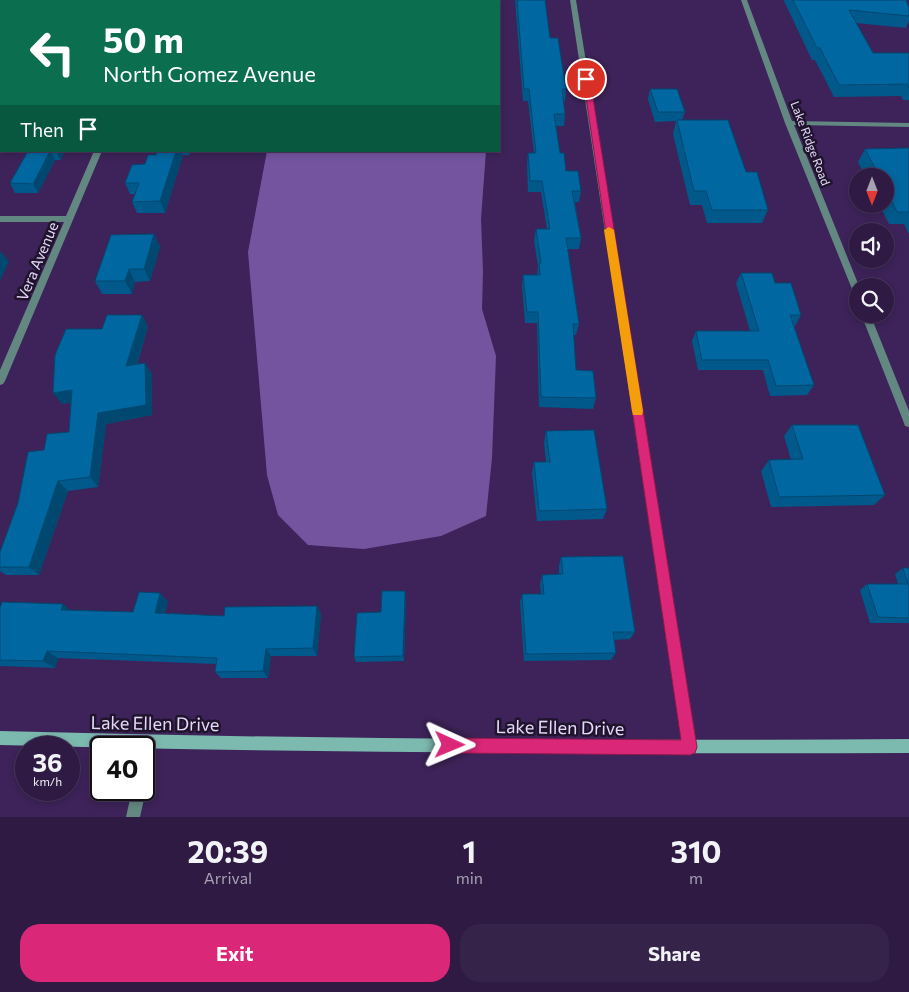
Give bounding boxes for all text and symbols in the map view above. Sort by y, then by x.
text: 50 m [103,17,184,60]
icon: left [20,20,85,85]
pin [565,58,607,100]
text: North Gomez Avenue [103,60,316,87]
icon: arrive [572,65,600,93]
street label: Lake Ridge Road [788,99,834,187]
icon: arrive [74,115,102,143]
text: Then [20,118,64,141]
north arrow [849,168,894,212]
map controls [849,168,894,323]
street label: Vera Avenue [12,219,62,303]
button: sound [849,223,894,268]
button: search [849,278,894,323]
street label: Lake Ellen Drive [91,711,219,735]
street label: Lake Ellen Drive [496,715,624,739]
position arrow [423,718,475,770]
speed limit sign: 40 [90,736,155,801]
text: 36 [33,747,63,777]
text: km/h [33,774,62,788]
text: 20:39 [188,832,268,869]
text: 1 [463,832,476,869]
text: 310 [671,832,722,869]
text: Arrival [204,868,252,887]
text: min [456,868,483,887]
text: m [689,868,703,887]
button: Exit [20,924,450,982]
button: Share [460,924,889,982]

